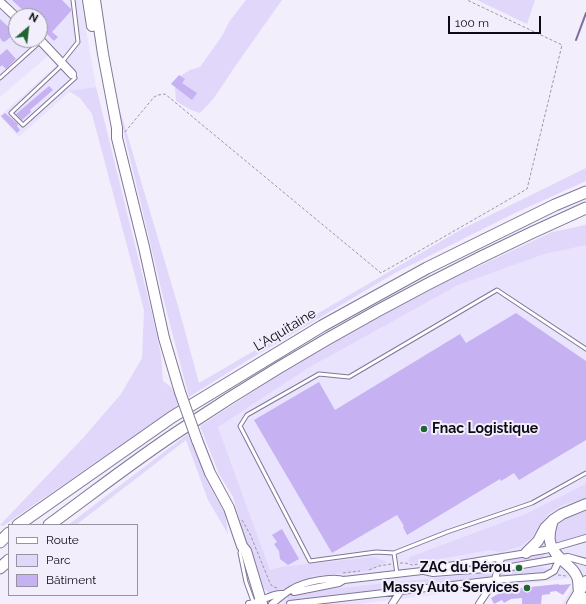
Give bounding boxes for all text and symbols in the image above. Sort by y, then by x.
north arrow [8,8,48,48]
scale bar [450,8,543,34]
text: N [27,10,40,26]
text: 100 m [455,16,489,30]
street label: L'Aquitaine [251,305,319,355]
place label: Fnac Logistique [432,421,538,437]
marker: Fnac Logistique [419,424,429,434]
legend [8,524,138,596]
text: Route [46,533,79,547]
text: Parc [46,553,71,567]
place label: ZAC du Pérou [420,560,511,576]
marker: ZAC du Pérou [514,563,524,573]
text: Bâtiment [46,573,96,587]
place label: Massy Auto Services [382,580,519,596]
marker: Massy Auto Services [522,583,532,593]

